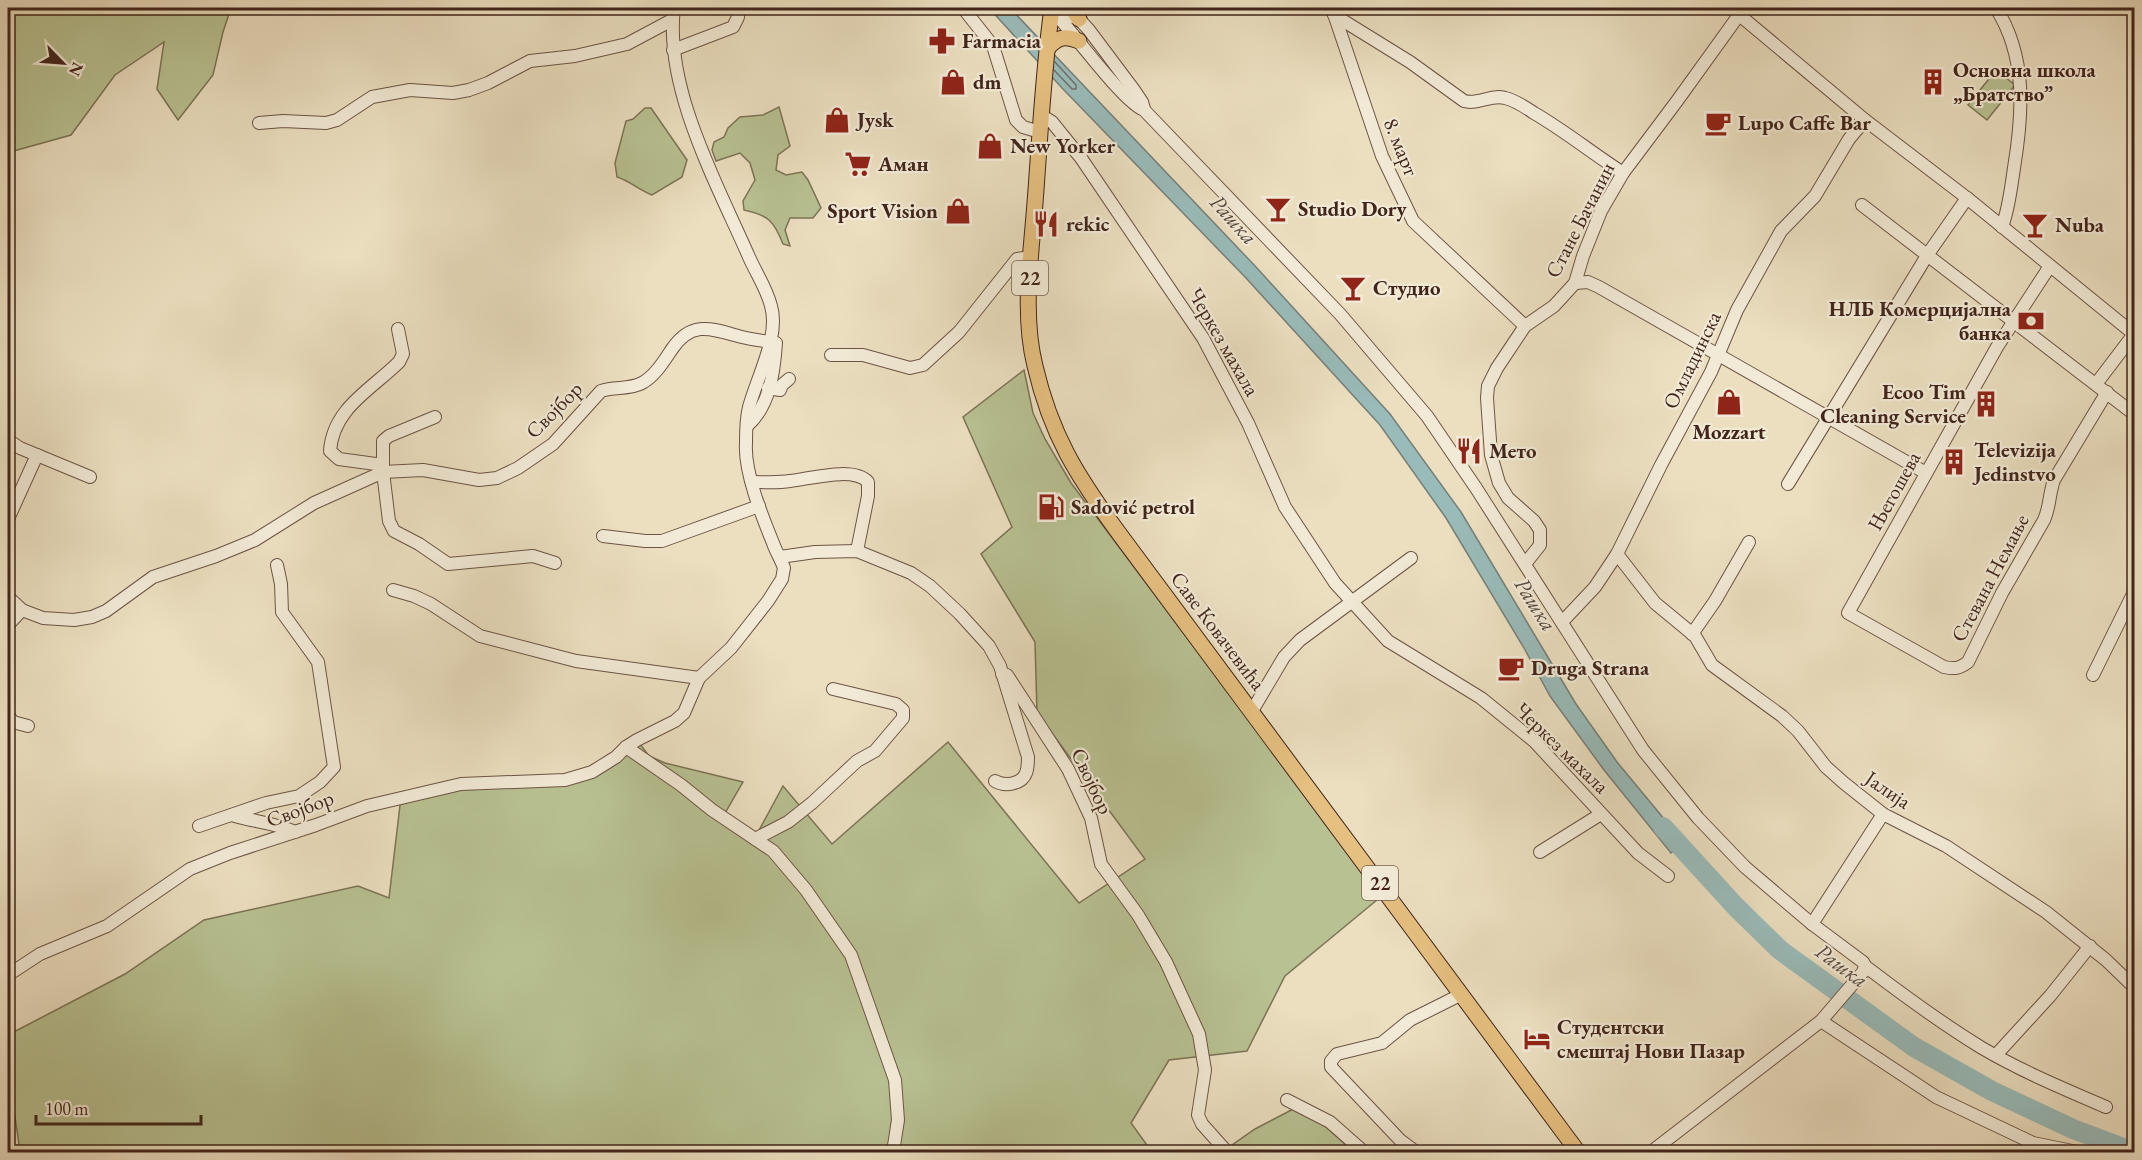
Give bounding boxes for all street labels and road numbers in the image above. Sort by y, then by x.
street label: 8. март [1378,114,1425,180]
street label: Стане Бачанин [1539,157,1620,282]
road number: 22 [1012,261,1048,295]
street label: Черкез махала [1183,283,1267,401]
street label: Омладинска [1656,306,1727,413]
street label: Својбор [519,375,588,444]
street label: Његошева [1861,446,1927,535]
street label: Стевана Немање [1945,509,2035,646]
street label: Саве Ковачевића [1165,566,1272,696]
street label: Черкез махала [1510,696,1615,800]
street label: Својбор [1065,743,1120,818]
street label: Јалија [1858,763,1917,815]
street label: Својбор [262,784,338,833]
road number: 22 [1362,866,1398,900]

